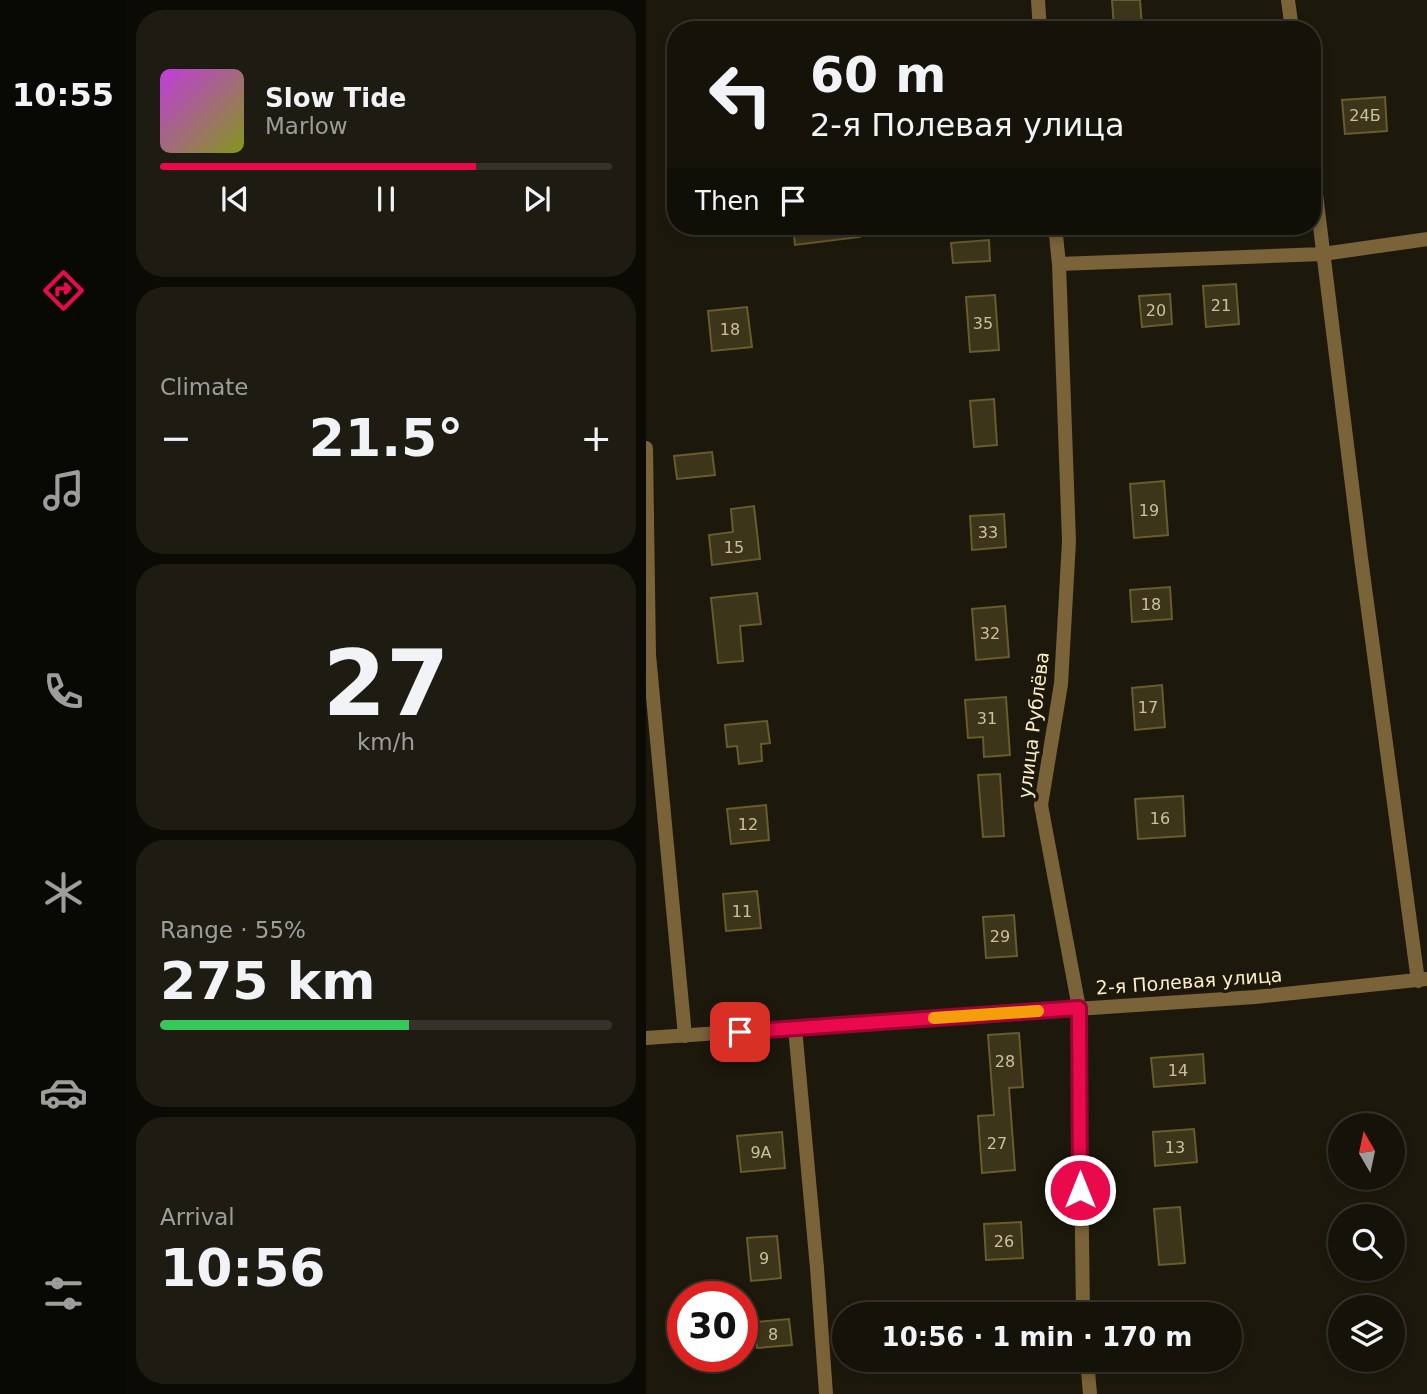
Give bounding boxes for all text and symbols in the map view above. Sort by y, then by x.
text: 60 m [810,47,946,104]
icon: left [695,49,786,140]
text: 10:55 [12,76,114,114]
text: Slow Tide [265,83,406,113]
text: 2-я Полевая улица [810,106,1125,144]
house number: 24Б [1349,106,1381,125]
text: Marlow [265,113,348,139]
icon: previous [216,180,254,218]
icon: pause [367,180,405,218]
icon: next [518,180,556,218]
icon: arrive [774,182,812,220]
text: Then [695,186,760,216]
icon: directions [39,266,88,315]
house number: 21 [1211,296,1231,315]
house number: 20 [1146,301,1166,320]
house number: 35 [973,314,993,333]
house number: 18 [720,320,740,339]
text: Climate [160,374,249,400]
text: 21.5° [309,408,463,468]
text: − [160,416,192,460]
text: + [580,416,612,460]
icon: music [39,466,88,515]
house number: 19 [1139,501,1159,520]
house number: 33 [978,523,998,542]
house number: 15 [724,538,744,557]
house number: 18 [1141,595,1161,614]
house number: 32 [980,624,1000,643]
text: 27 [323,631,449,736]
street label: улица Рублёва [1013,650,1053,800]
icon: phone [39,667,88,716]
house number: 17 [1138,698,1158,717]
house number: 31 [977,709,997,728]
text: km/h [357,729,415,755]
house number: 16 [1150,809,1170,828]
house number: 12 [738,815,758,834]
icon: climate [39,868,88,917]
house number: 11 [732,902,752,921]
text: Range · 55% [160,917,306,943]
house number: 29 [990,927,1010,946]
text: 275 km [160,951,375,1011]
street label: 2-я Полевая улица [1095,964,1283,998]
pin [710,1002,770,1062]
icon: arrive [721,1013,759,1051]
house number: 28 [995,1052,1015,1071]
house number: 14 [1168,1061,1188,1080]
icon: car [39,1068,88,1117]
north arrow [1328,1113,1406,1190]
map controls [1328,1113,1405,1372]
house number: 27 [987,1134,1007,1153]
house number: 13 [1165,1138,1185,1157]
house number: 9А [750,1143,772,1162]
position arrow [1043,1153,1117,1227]
text: Arrival [160,1204,235,1230]
button: search [1328,1204,1405,1281]
house number: 26 [994,1232,1014,1251]
text: 10:56 [160,1238,326,1298]
house number: 9 [759,1249,769,1268]
icon: filters [39,1269,88,1318]
speed limit sign: 30 [667,1281,758,1372]
button: layers [1328,1295,1405,1372]
text: 10:56 · 1 min · 170 m [882,1322,1192,1352]
house number: 8 [768,1325,778,1344]

